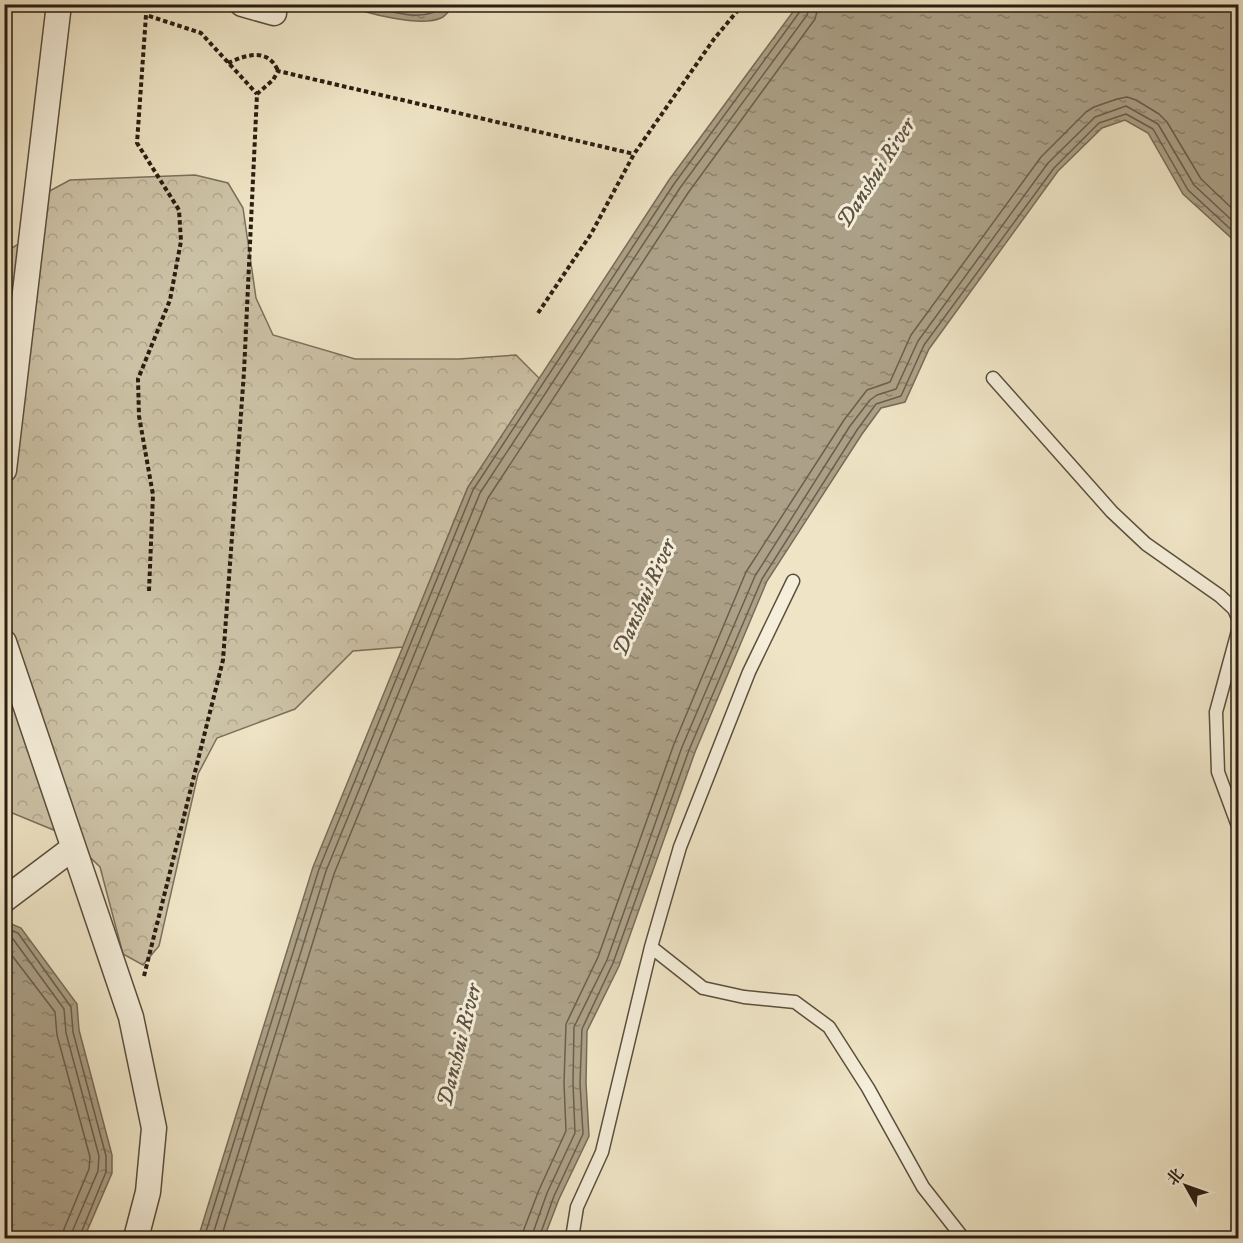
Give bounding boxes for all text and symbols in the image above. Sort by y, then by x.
water label: Danshui River [831,111,923,233]
water label: Danshui River [607,533,683,660]
water label: Danshui River [431,979,488,1109]
north arrow [1156,1156,1216,1216]
text: 北 [1162,1164,1188,1190]

